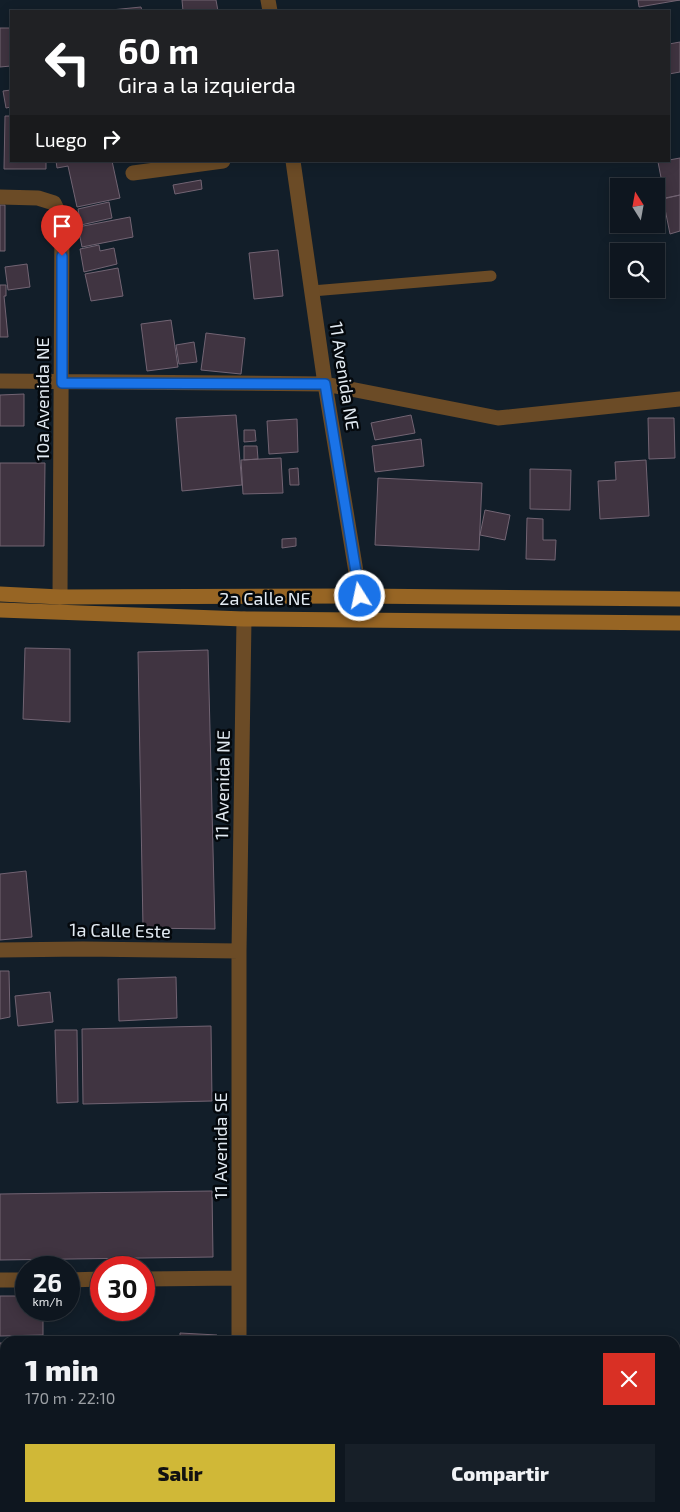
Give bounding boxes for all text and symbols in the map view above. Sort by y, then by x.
text: 60 m [118,29,199,71]
icon: left [35,30,100,95]
text: Gira a la izquierda [118,71,296,97]
icon: right [97,125,125,153]
text: Luego [35,128,87,151]
north arrow [610,178,665,232]
map controls [610,178,665,298]
pin [41,205,83,256]
icon: arrive [48,212,76,240]
button: search [610,243,665,298]
street label: 11 Avenida NE [326,320,364,432]
street label: 10a Avenida NE [31,337,53,461]
position arrow [333,569,385,621]
street label: 2a Calle NE [219,587,311,609]
street label: 11 Avenida NE [210,730,234,840]
street label: 1a Calle Este [69,918,171,942]
street label: 11 Avenida SE [209,1092,231,1200]
speed limit sign: 30 [90,1256,155,1321]
text: 26 [33,1267,62,1297]
text: km/h [33,1294,62,1308]
text: 1 min [25,1351,99,1387]
button: close [603,1353,655,1405]
text: 170 m · 22:10 [25,1388,115,1407]
button: Salir [25,1444,335,1502]
button: Compartir [345,1444,655,1502]

